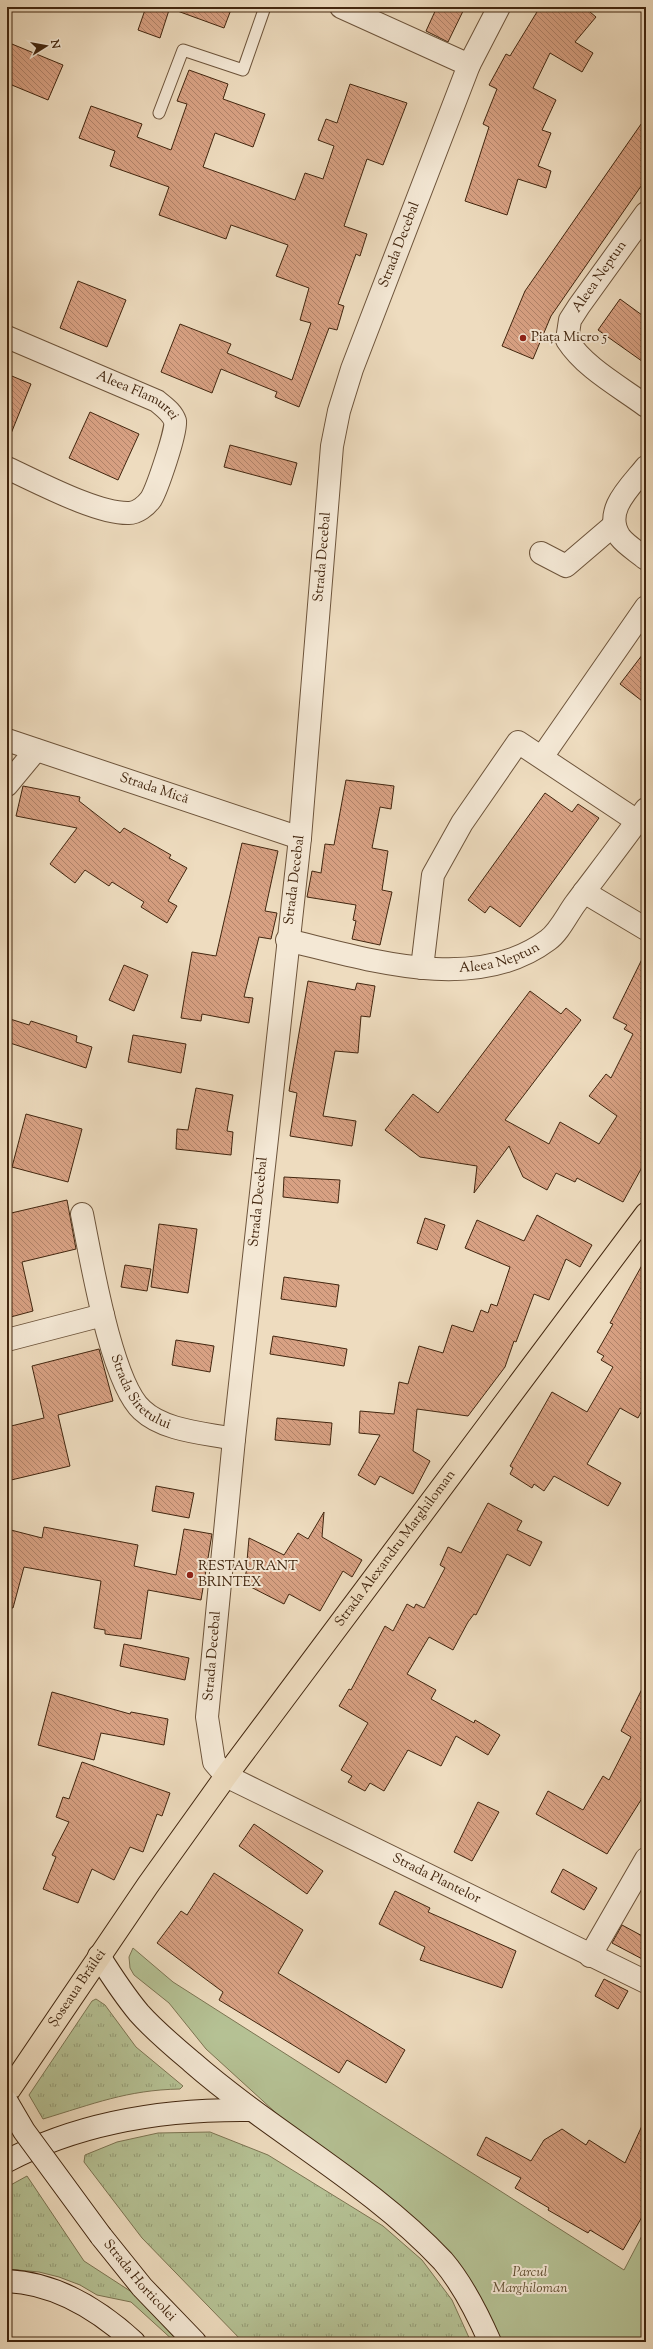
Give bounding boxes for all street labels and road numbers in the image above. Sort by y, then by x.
street label: Strada Decebal [374,199,426,291]
street label: Aleea Neptun [568,237,632,317]
street label: Aleea Flamurei [93,366,183,424]
street label: Strada Decebal [309,511,337,603]
street label: Strada Mică [117,768,192,810]
street label: Strada Decebal [280,834,310,926]
street label: Aleea Neptun [458,938,544,979]
street label: Strada Decebal [244,1156,274,1248]
street label: Strada Siretului [105,1352,173,1435]
street label: Strada Alexandru Marghiloman [331,1466,461,1631]
street label: Strada Decebal [199,1610,227,1702]
street label: Strada Plantelor [388,1849,485,1910]
street label: Șoseaua Brăilei [44,1946,111,2032]
street label: Strada Horticolei [98,2236,180,2326]

